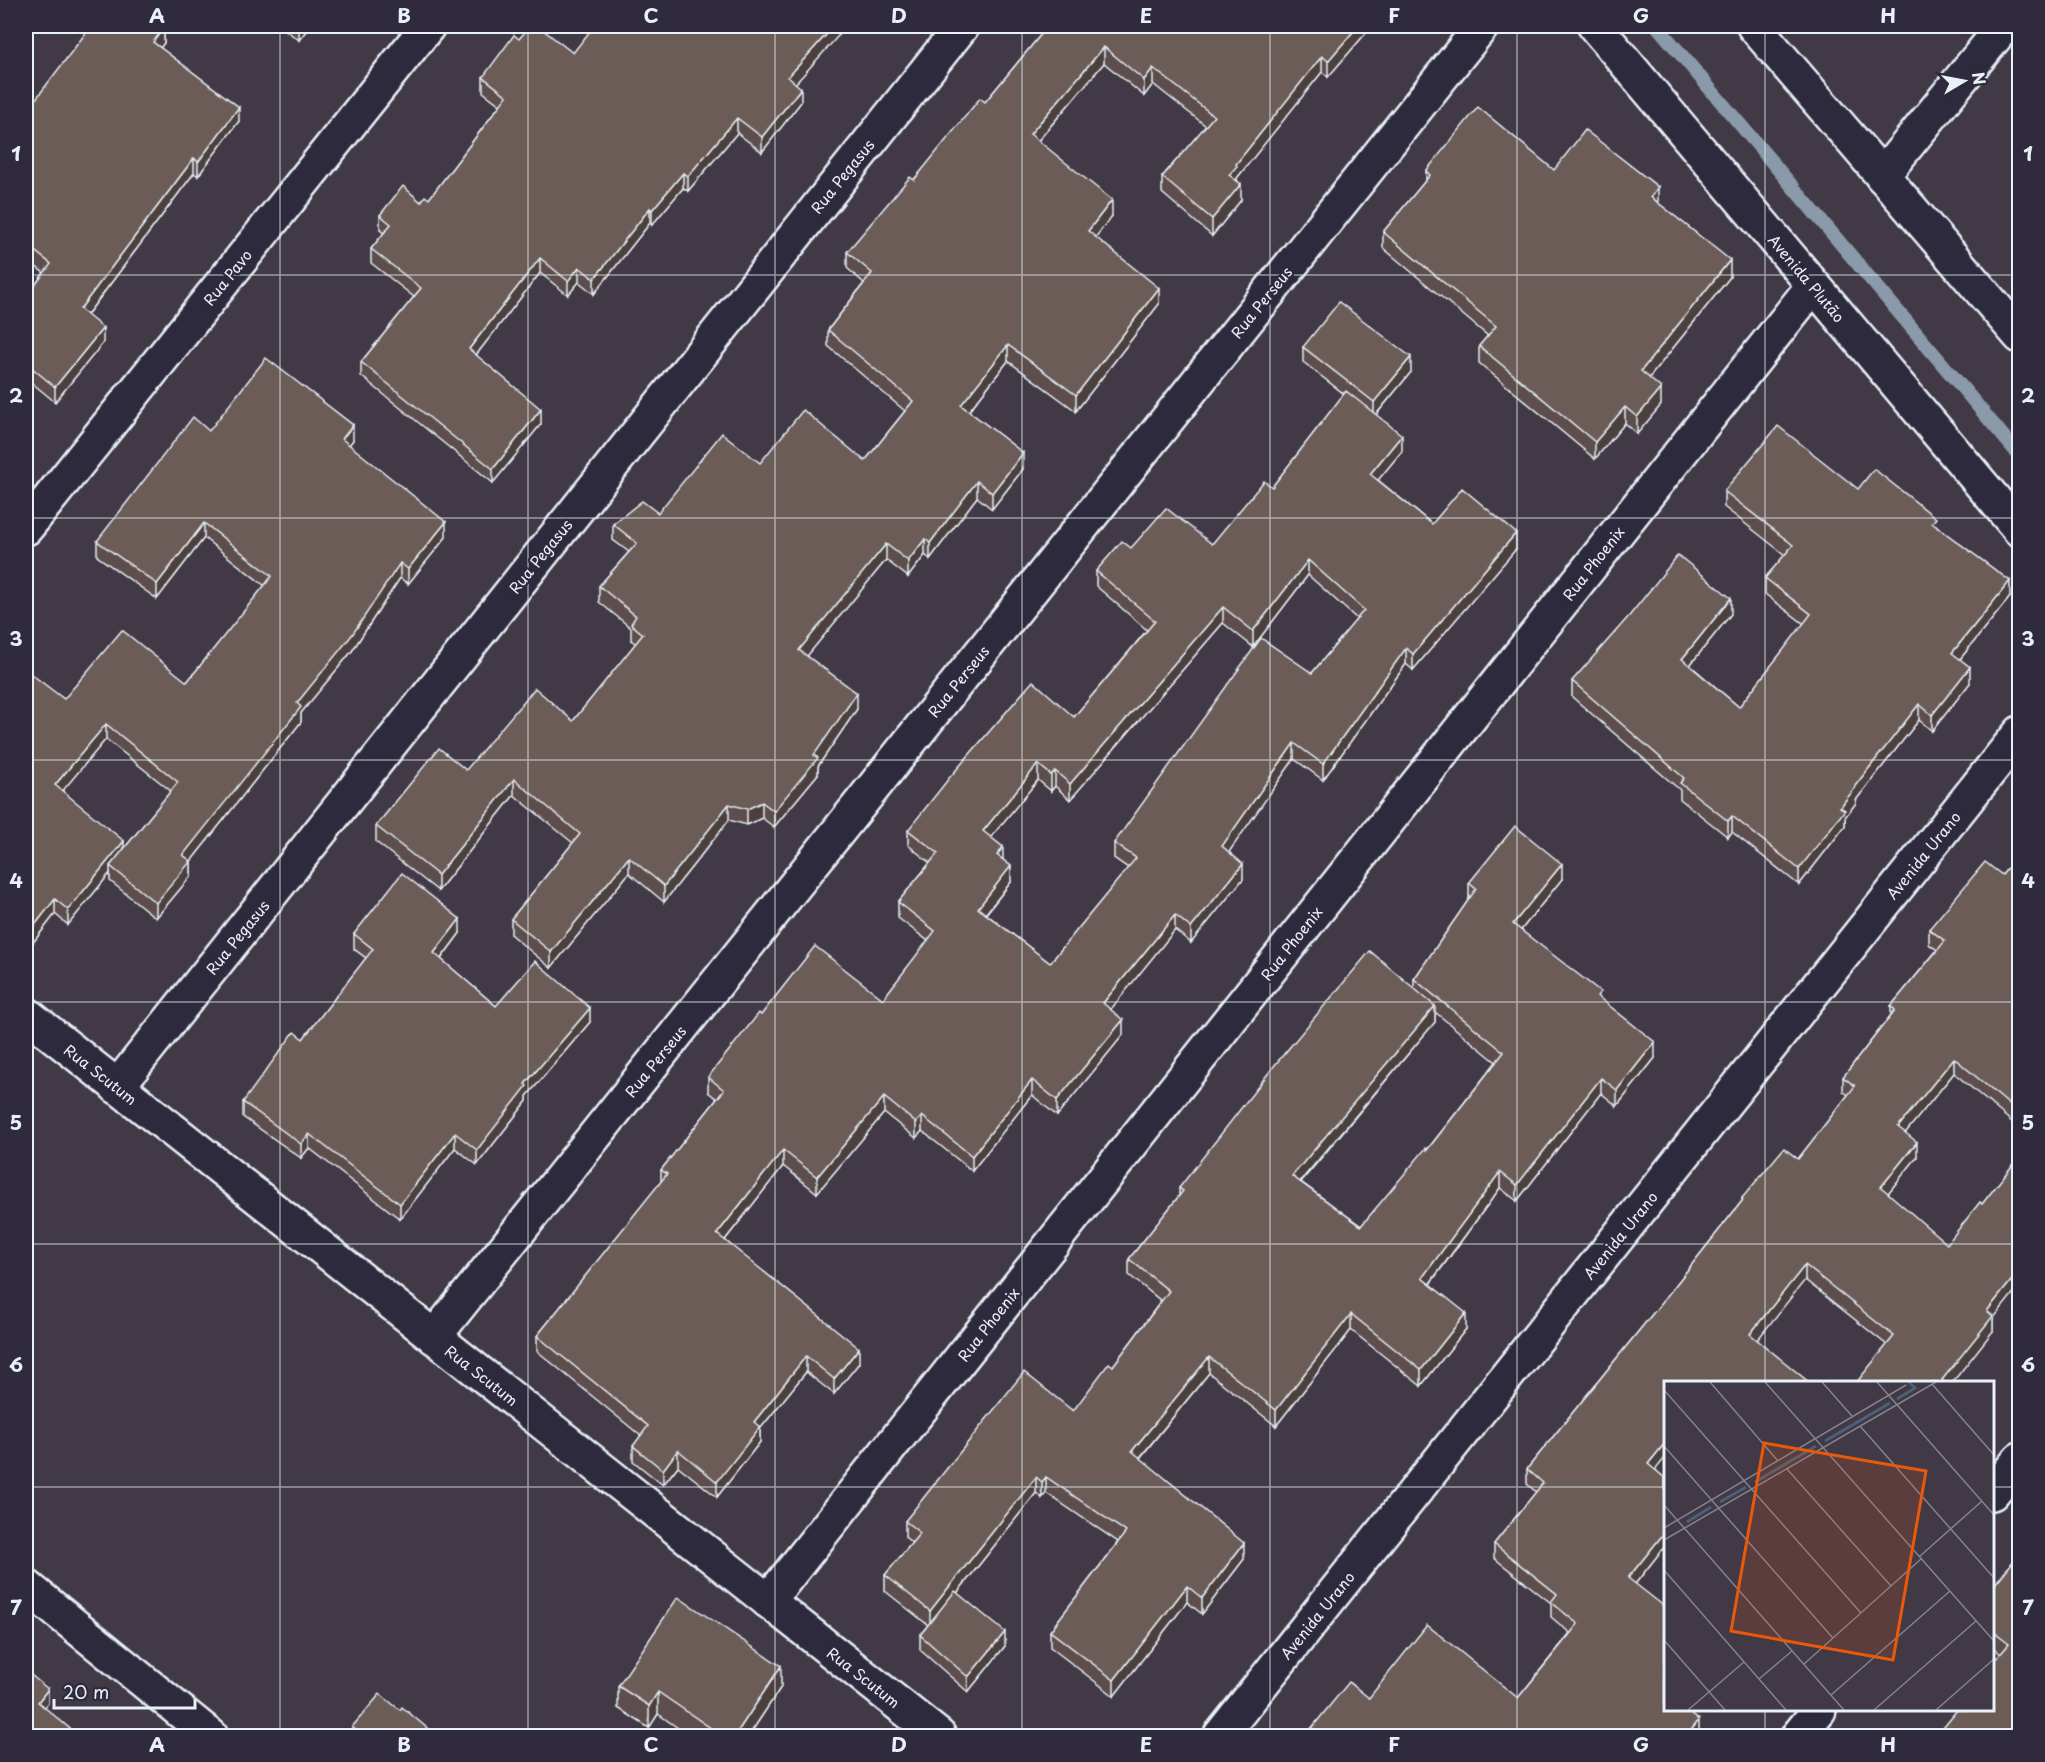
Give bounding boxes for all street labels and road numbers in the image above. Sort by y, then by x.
street label: Rua Pegasus [805,134,879,218]
street label: Avenida Plutão [1763,229,1851,327]
street label: Rua Pavo [197,244,257,310]
street label: Rua Perseus [1225,261,1297,343]
street label: Rua Pegasus [503,514,577,598]
street label: Rua Phoenix [1557,521,1629,605]
street label: Rua Perseus [922,640,994,722]
street label: Avenida Urano [1880,806,1966,904]
street label: Rua Pegasus [200,895,274,979]
street label: Rua Phoenix [1255,901,1327,985]
street label: Rua Perseus [619,1020,691,1102]
street label: Rua Scutum [60,1038,142,1110]
street label: Avenida Urano [1577,1186,1663,1284]
street label: Rua Phoenix [952,1282,1024,1366]
street label: Rua Scutum [441,1339,523,1411]
street label: Avenida Urano [1274,1566,1360,1664]
street label: Rua Scutum [823,1641,905,1713]

